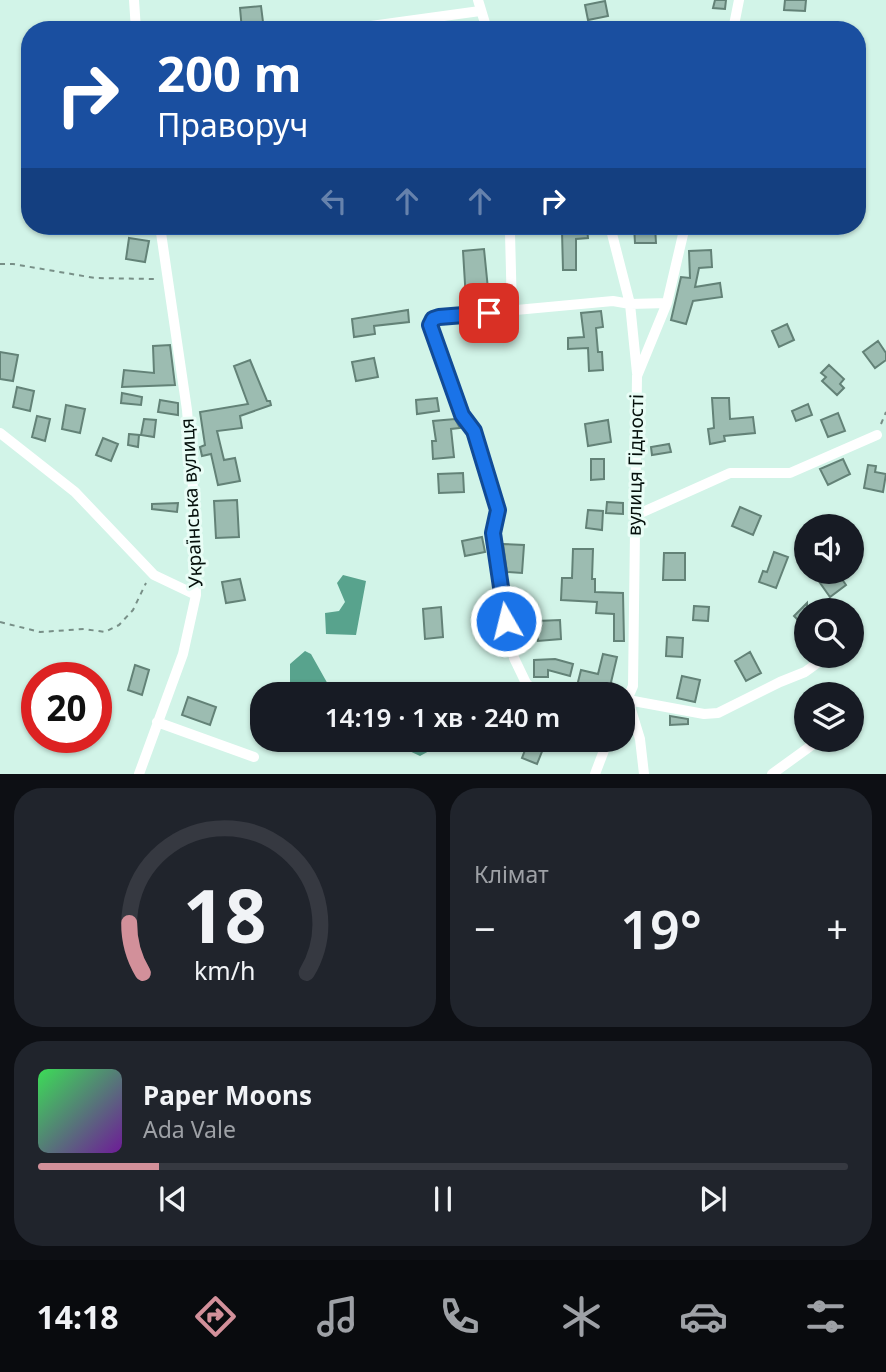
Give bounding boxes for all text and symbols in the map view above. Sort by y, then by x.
text: 200 m [157,40,302,106]
icon: right [42,49,133,140]
text: Праворуч [157,103,308,146]
icon: left [315,182,353,220]
icon: ahead [388,182,426,220]
icon: ahead [461,182,499,220]
icon: right [534,182,572,220]
pin [459,283,519,343]
icon: arrive [470,294,508,332]
street label: вулиця Гідності [621,394,649,536]
street label: Українська вулиця [174,417,208,589]
map controls [794,514,864,752]
button: sound [794,514,864,584]
position arrow [469,584,543,658]
button: search [794,598,864,668]
speed limit sign: 20 [21,662,112,753]
button: layers [794,682,864,752]
text: 14:19 · 1 хв · 240 m [325,699,560,735]
text: Клімат [474,858,549,890]
text: 18 [183,866,267,965]
text: 19° [620,893,702,964]
text: − [474,902,496,954]
text: + [826,902,848,954]
text: km/h [194,953,256,987]
text: Paper Moons [143,1077,312,1113]
text: Ada Vale [143,1113,236,1145]
icon: previous [154,1180,192,1218]
icon: pause [424,1180,462,1218]
icon: next [694,1180,732,1218]
icon: directions [191,1292,240,1341]
icon: music [313,1292,362,1341]
icon: phone [435,1292,484,1341]
icon: climate [557,1292,606,1341]
icon: car [679,1292,728,1341]
icon: filters [801,1292,850,1341]
text: 14:18 [36,1295,119,1338]

